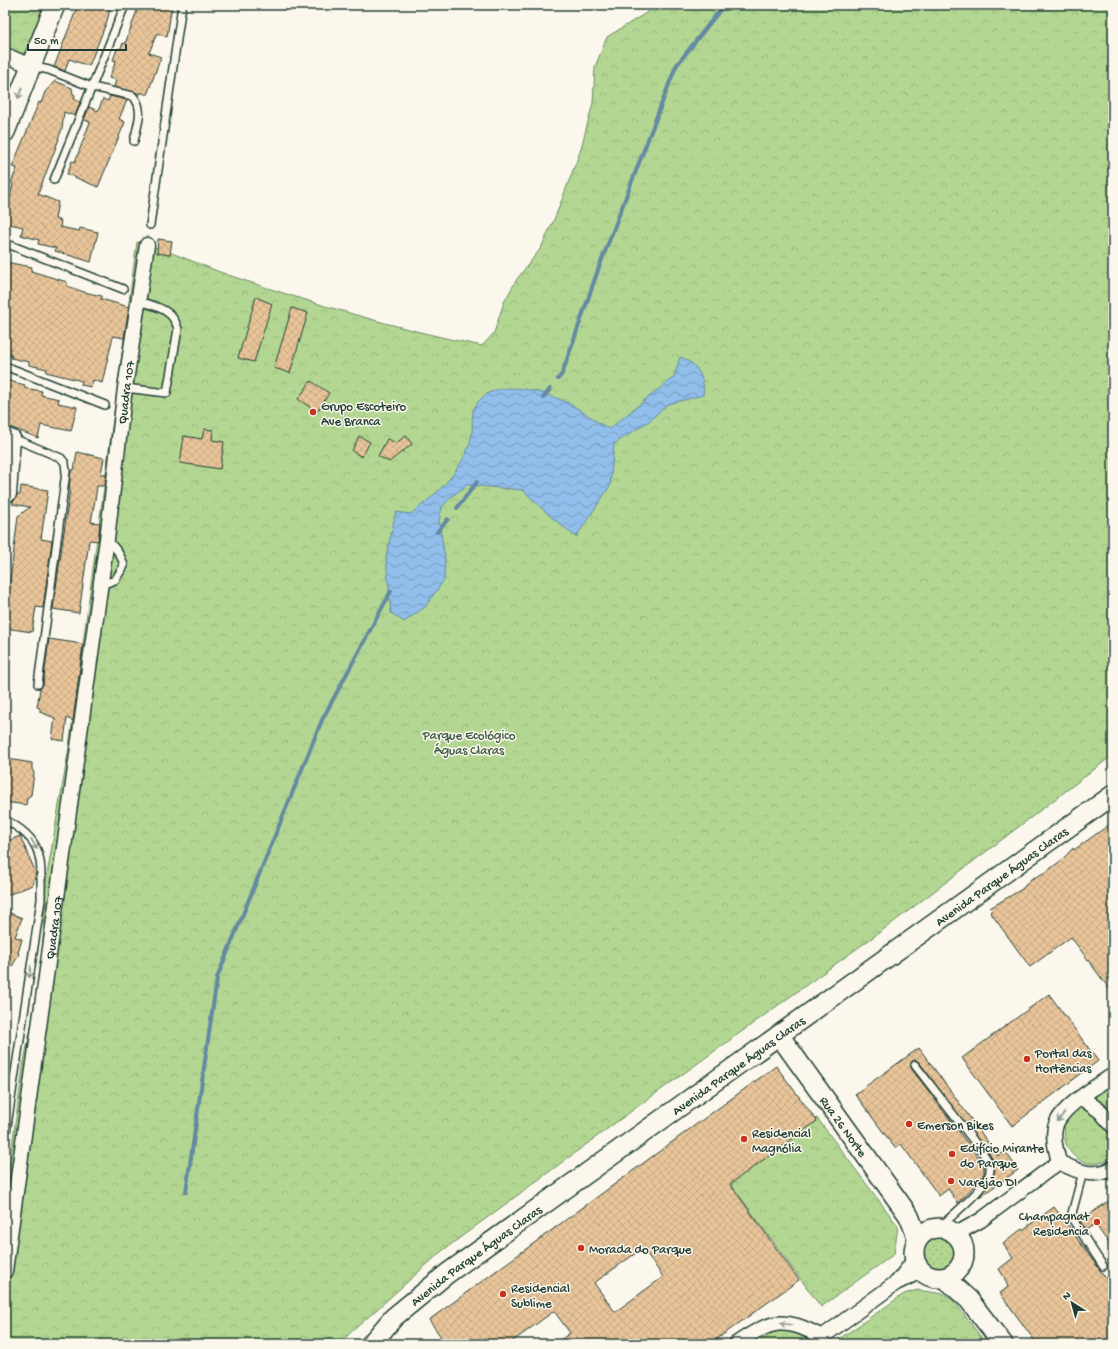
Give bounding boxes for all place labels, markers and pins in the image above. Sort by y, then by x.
place label: Grupo Escoteiro Ave Branca [321,400,407,430]
marker: Grupo Escoteiro Ave Branca [308,407,318,417]
place label: Portal das Hortências [1034,1047,1093,1077]
marker: Portal das Hortências [1022,1054,1032,1064]
marker: Emerson Bikes [904,1119,914,1129]
place label: Emerson Bikes [917,1119,994,1134]
place label: Residencial Magnólia [752,1127,811,1157]
marker: Residencial Magnólia [739,1134,749,1144]
place label: Edifício Mirante do Parque [960,1142,1045,1172]
marker: Edifício Mirante do Parque [947,1149,957,1159]
marker: Varejão DI [946,1176,956,1186]
place label: Varejão DI [958,1176,1017,1191]
place label: Champagnat Residencia [1019,1210,1091,1240]
marker: Champagnat Residencia [1092,1217,1102,1227]
marker: Morada do Parque [576,1243,586,1253]
place label: Morada do Parque [589,1243,692,1258]
place label: Residencial Sublime [511,1282,570,1312]
marker: Residencial Sublime [498,1289,508,1299]

